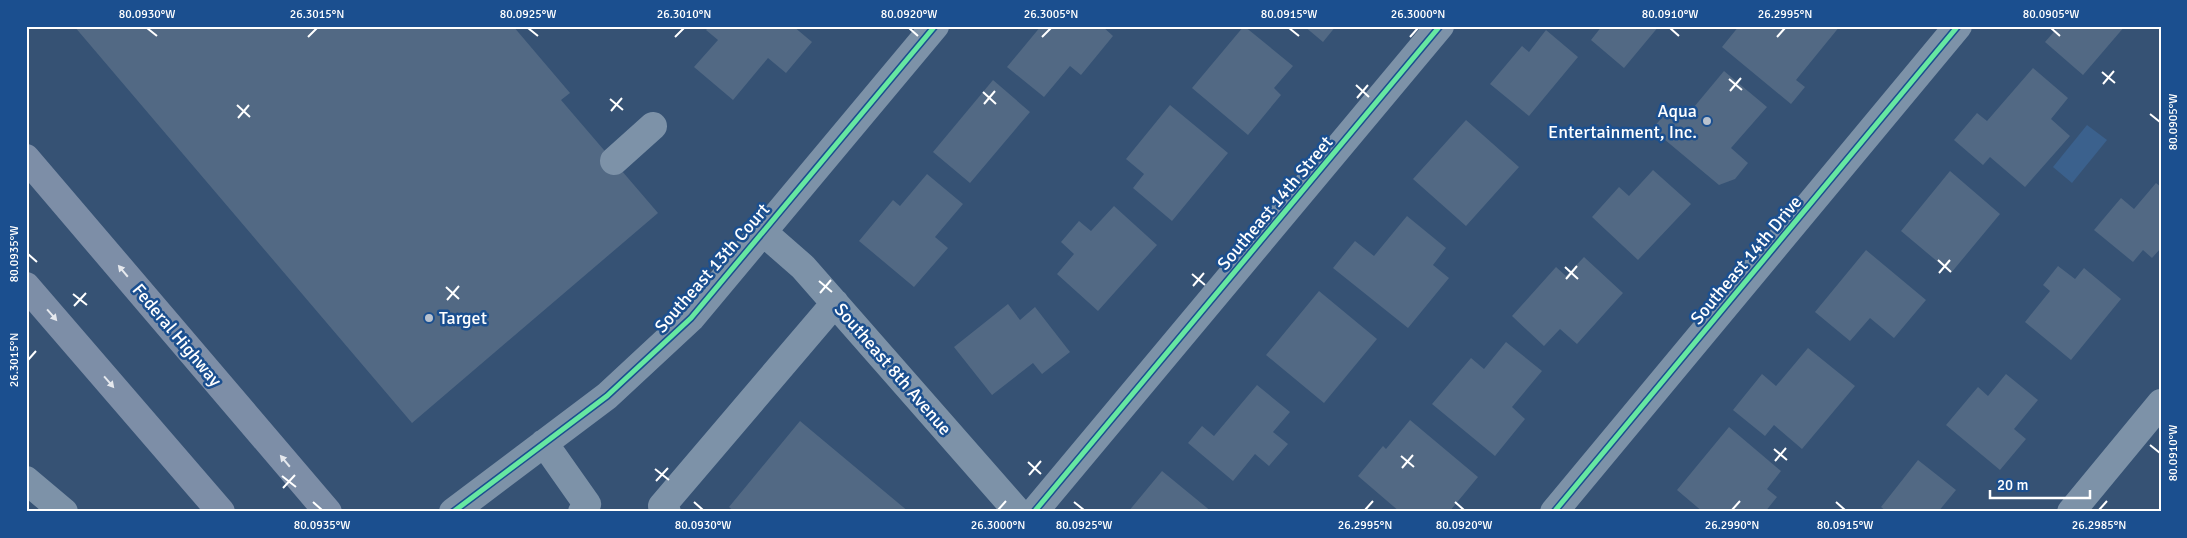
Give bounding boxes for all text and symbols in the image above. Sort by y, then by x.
text: 80.0930°W [119,7,175,22]
text: 26.3015°N [290,7,344,22]
text: 80.0925°W [500,7,556,22]
text: 26.3010°N [657,7,711,22]
text: 80.0920°W [881,7,937,22]
text: 26.3005°N [1024,7,1078,22]
text: 80.0915°W [1261,7,1317,22]
text: 26.3000°N [1391,7,1445,22]
text: 80.0910°W [1642,7,1698,22]
text: 26.2995°N [1758,7,1812,22]
text: 80.0905°W [2023,7,2079,22]
text: 80.0905°W [2166,94,2181,150]
place label: Aqua Entertainment, Inc. [1548,100,1697,143]
marker: Aqua Entertainment, Inc. [1701,115,1713,127]
street label: Southeast 14th Street [1213,132,1337,274]
street label: Southeast 14th Drive [1686,191,1806,329]
street label: Southeast 13th Court [650,199,774,337]
text: 80.0935°W [7,226,22,282]
one-way arrow [117,265,128,278]
street label: Federal Highway [128,279,227,391]
street label: Southeast 8th Avenue [830,299,956,439]
place label: Target [439,307,487,329]
one-way arrow [46,309,58,321]
marker: Target [423,312,435,324]
text: 26.3015°N [7,333,22,387]
one-way arrow [104,376,115,389]
text: 80.0910°W [2166,425,2181,481]
one-way arrow [279,456,291,468]
scale bar [1990,468,2090,500]
text: 20 m [1997,476,2028,494]
text: 80.0935°W [294,518,350,533]
text: 80.0930°W [675,518,731,533]
text: 26.3000°N [971,518,1025,533]
text: 80.0925°W [1056,518,1112,533]
text: 26.2995°N [1338,518,1392,533]
text: 80.0920°W [1436,518,1492,533]
text: 26.2990°N [1705,518,1759,533]
text: 80.0915°W [1817,518,1873,533]
text: 26.2985°N [2072,518,2126,533]

